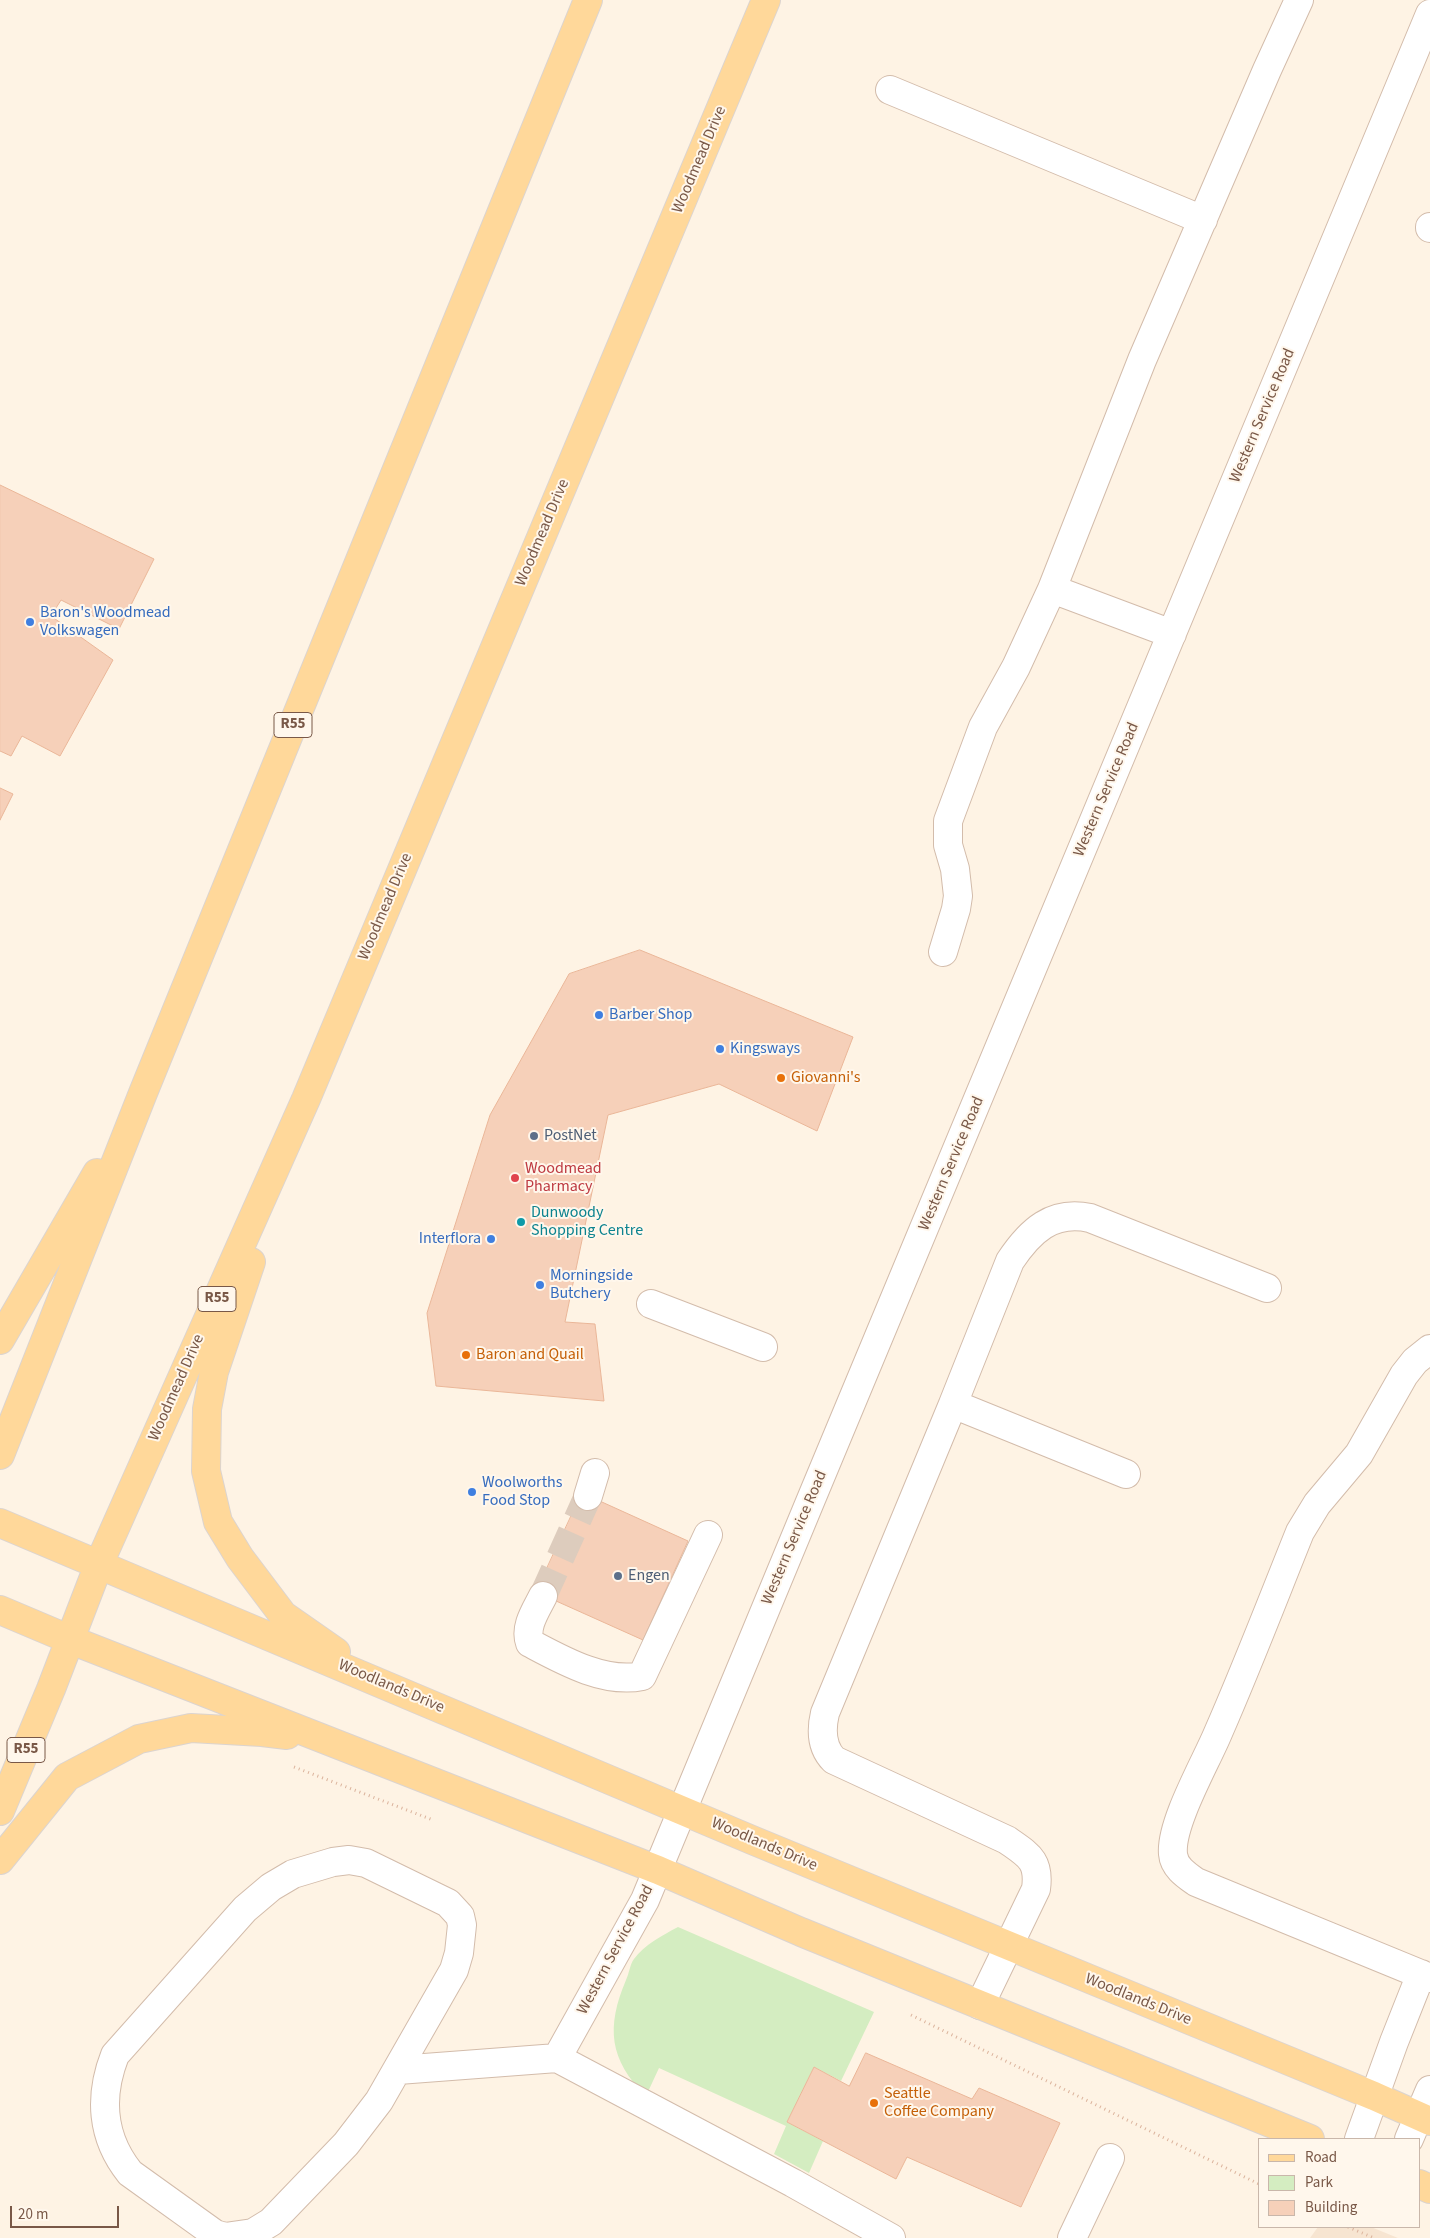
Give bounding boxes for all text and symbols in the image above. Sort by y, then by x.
street label: Woodmead Drive [669,104,731,216]
street label: Western Service Road [1226,346,1300,486]
street label: Woodmead Drive [512,477,574,589]
place label: Baron's Woodmead Volkswagen [40,603,171,641]
marker: Baron's Woodmead Volkswagen [24,616,36,628]
road number: R55 [274,712,312,738]
street label: Western Service Road [1070,720,1144,860]
street label: Woodmead Drive [355,851,417,963]
place label: Barber Shop [609,1005,692,1025]
marker: Barber Shop [593,1009,605,1021]
place label: Kingsways [730,1039,800,1059]
marker: Kingsways [714,1043,726,1055]
place label: Giovanni's [791,1068,860,1088]
marker: Giovanni's [775,1072,787,1084]
street label: Western Service Road [915,1094,989,1234]
place label: PostNet [544,1126,597,1146]
marker: PostNet [528,1130,540,1142]
place label: Woodmead Pharmacy [525,1159,602,1197]
marker: Woodmead Pharmacy [509,1172,521,1184]
place label: Dunwoody Shopping Centre [531,1203,643,1241]
marker: Dunwoody Shopping Centre [515,1216,527,1228]
place label: Interflora [419,1229,481,1249]
marker: Interflora [485,1233,497,1245]
place label: Morningside Butchery [550,1266,633,1304]
marker: Morningside Butchery [534,1279,546,1291]
road number: R55 [198,1286,236,1312]
street label: Woodmead Drive [145,1332,209,1444]
place label: Baron and Quail [476,1345,584,1365]
marker: Baron and Quail [460,1349,472,1361]
street label: Western Service Road [758,1468,832,1608]
place label: Woolworths Food Stop [482,1473,562,1511]
marker: Woolworths Food Stop [466,1486,478,1498]
place label: Engen [628,1566,670,1586]
marker: Engen [612,1570,624,1582]
street label: Woodlands Drive [335,1656,447,1718]
road number: R55 [7,1738,45,1762]
street label: Woodlands Drive [708,1814,820,1876]
street label: Western Service Road [574,1882,658,2018]
street label: Woodlands Drive [1082,1970,1194,2030]
place label: Seattle Coffee Company [884,2084,994,2122]
marker: Seattle Coffee Company [868,2097,880,2109]
legend [1258,2138,1420,2228]
text: Road [1305,2147,1337,2168]
text: Park [1305,2172,1333,2193]
scale bar [12,2196,121,2228]
text: Building [1305,2197,1357,2218]
text: 20 m [18,2204,48,2225]

